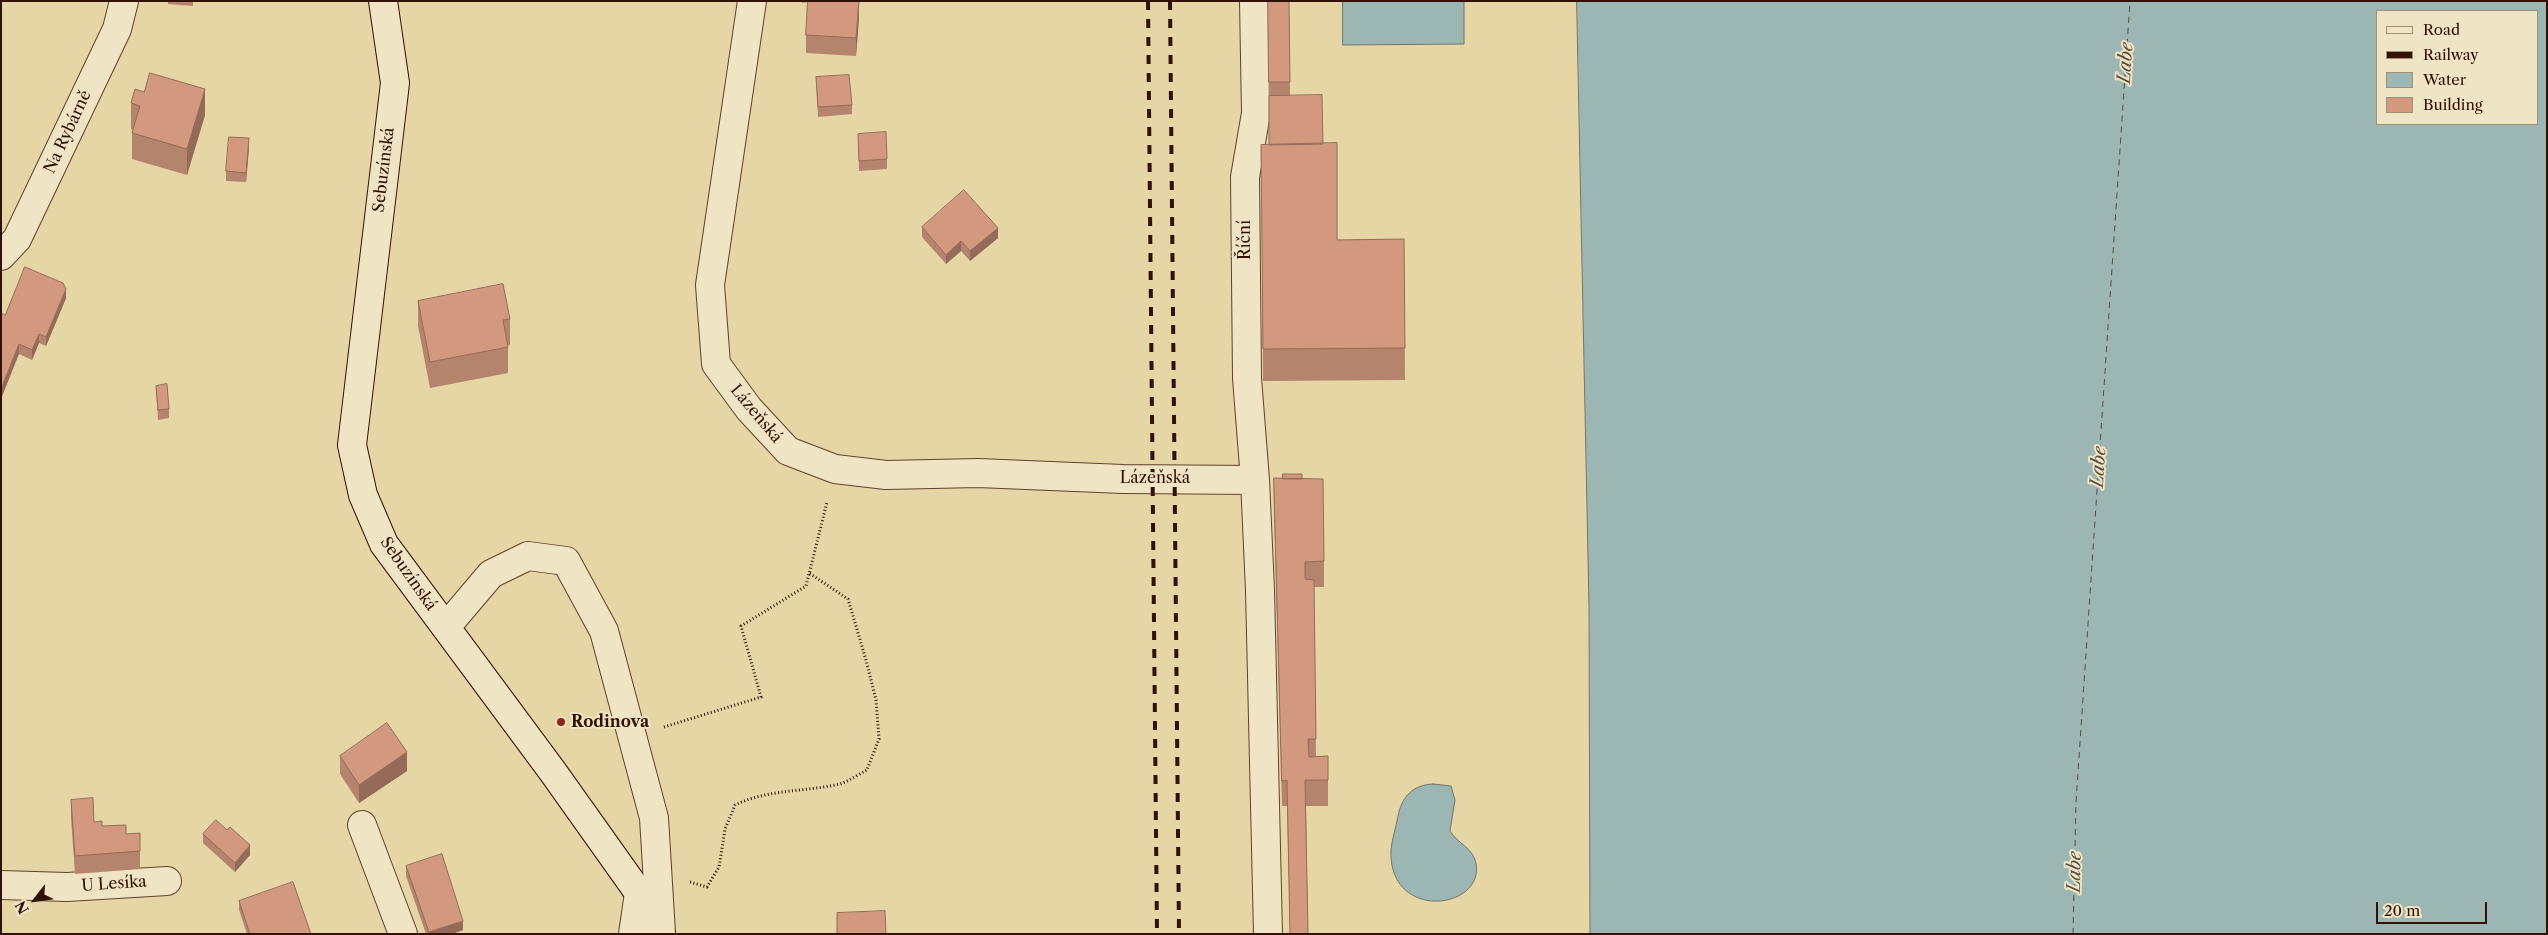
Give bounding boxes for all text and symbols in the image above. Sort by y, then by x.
legend [2376,10,2538,125]
text: Road [2423,20,2460,39]
water label: Labe [2114,42,2138,84]
text: Railway [2423,45,2479,64]
text: Water [2423,70,2466,89]
street label: Na Rybárně [40,87,96,177]
text: Building [2423,95,2483,114]
street label: Sebuzínská [369,126,399,214]
street label: Říční [1235,220,1255,260]
street label: Lázeňská [726,381,786,447]
water label: Labe [2087,446,2111,488]
street label: Lázeňská [1120,468,1190,488]
street label: Sebuzínská [376,533,440,615]
place label: Rodinova [571,712,649,732]
marker: Rodinova [555,716,567,728]
water label: Labe [2064,851,2086,893]
street label: U Lesíka [81,872,147,896]
north arrow [10,875,60,925]
scale bar [2378,892,2489,924]
text: N [11,898,33,917]
text: 20 m [2384,901,2420,920]

